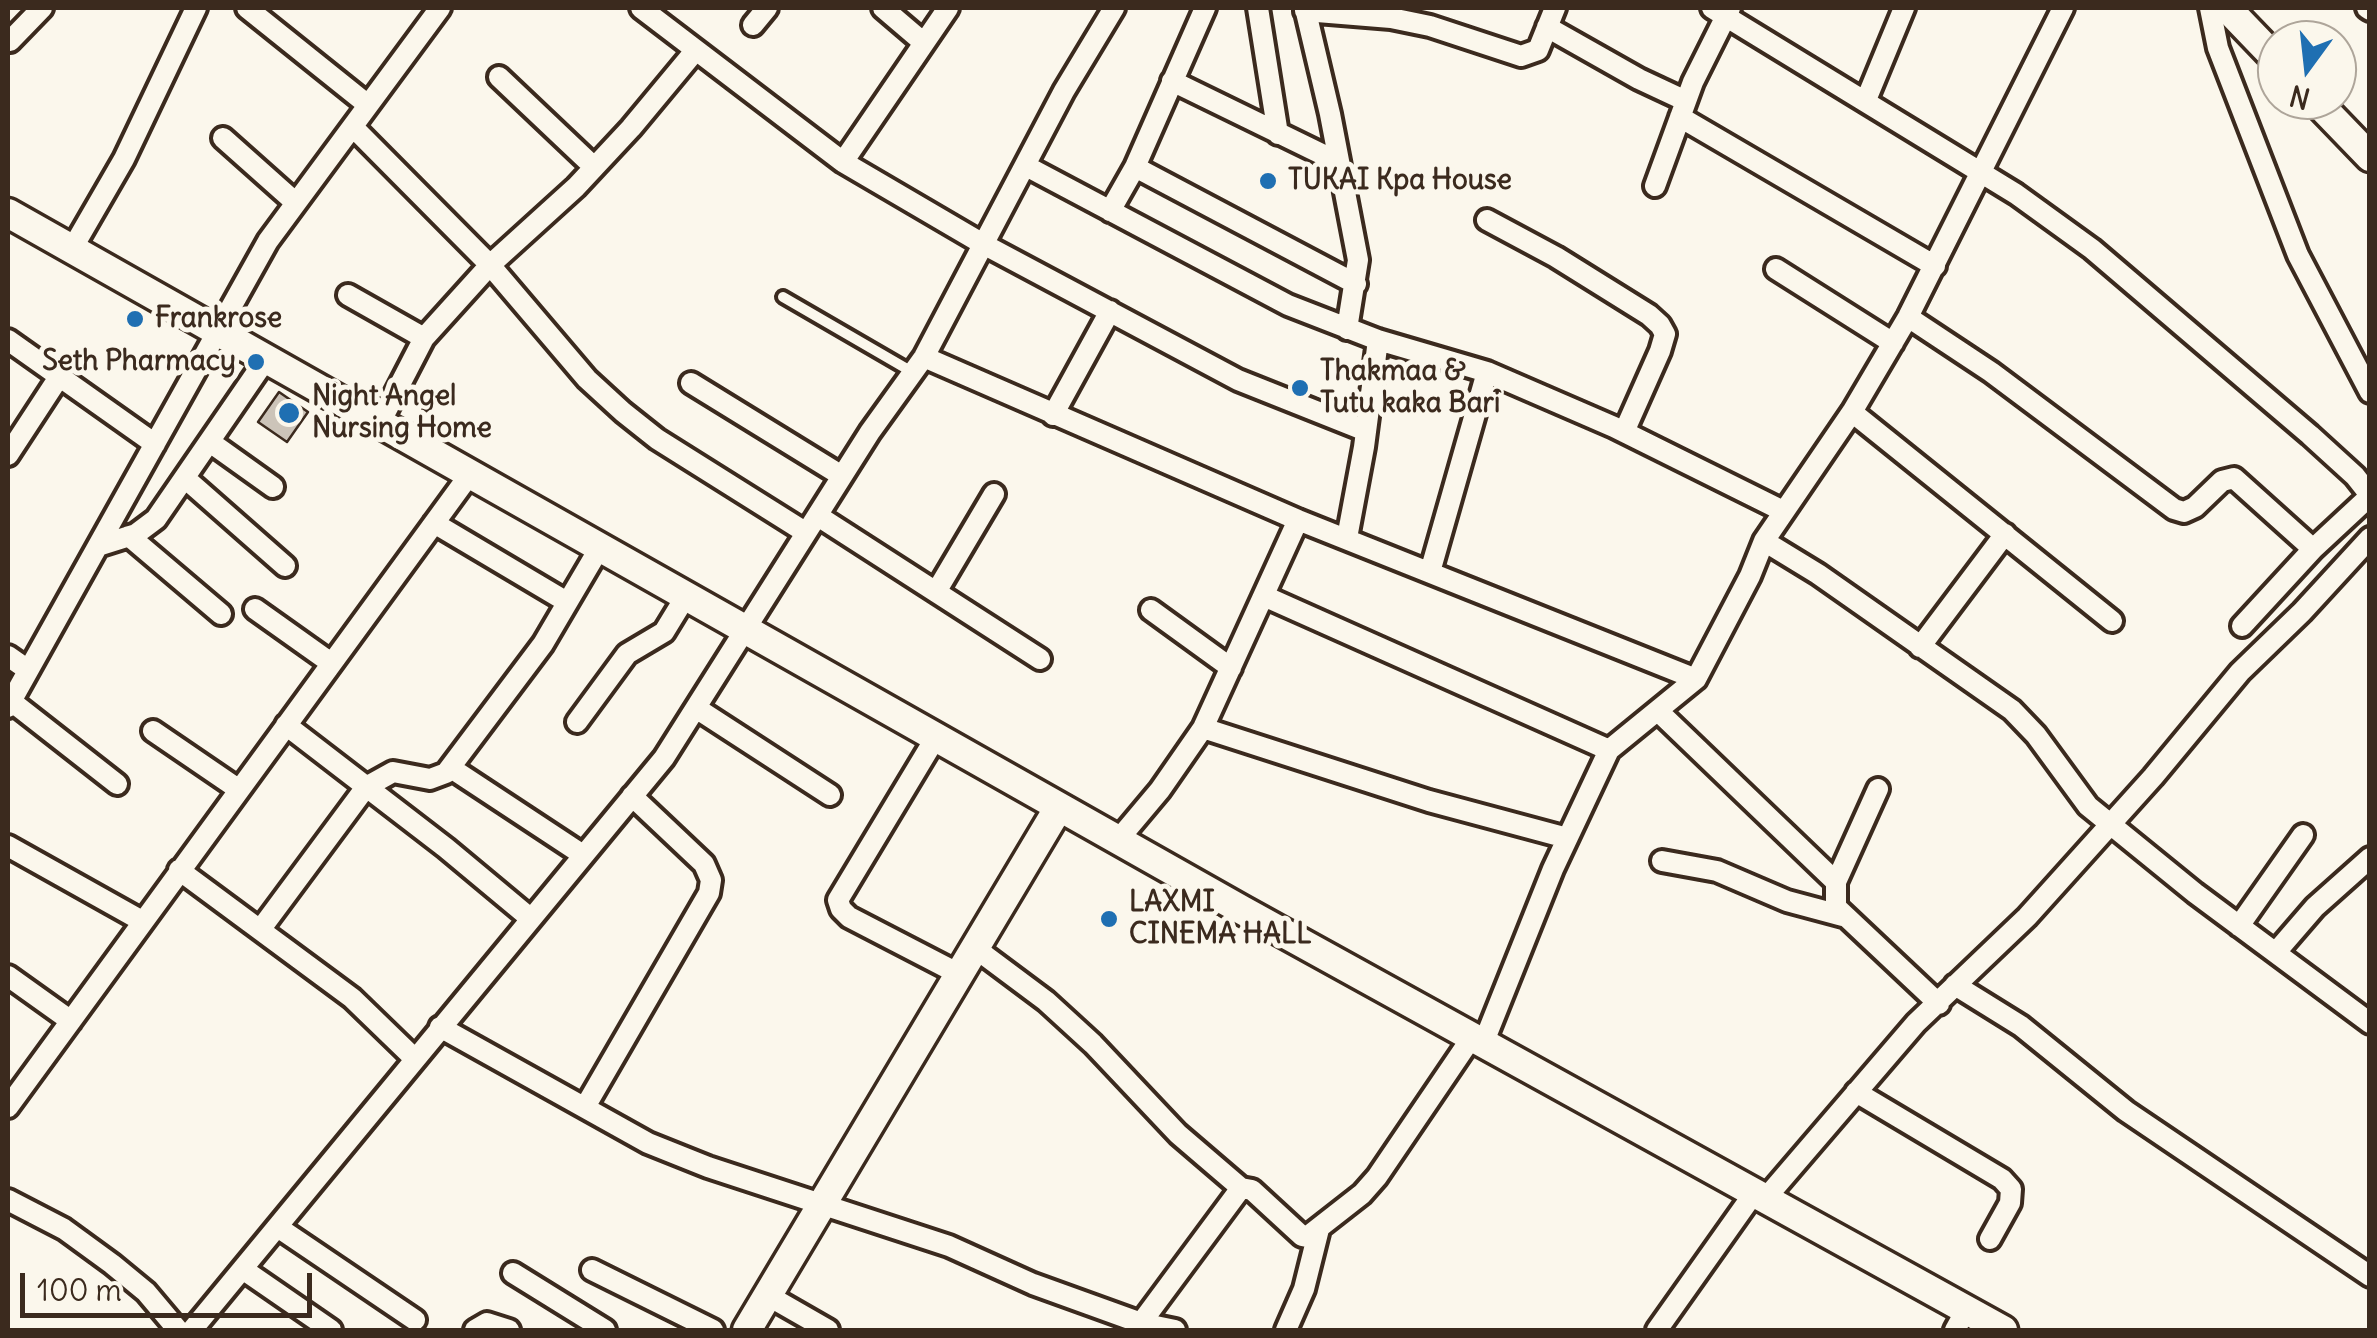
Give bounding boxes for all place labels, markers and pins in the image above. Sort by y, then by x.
place label: TUKAI Kpa House [1288,164,1512,198]
marker: TUKAI Kpa House [1257,170,1279,192]
place label: Frankrose [155,302,282,336]
marker: Frankrose [124,308,146,330]
place label: Seth Pharmacy [42,345,236,379]
marker: Seth Pharmacy [245,351,267,373]
place label: Thakmaa & Tutu kaka Bari [1320,355,1500,421]
marker: Thakmaa & Tutu kaka Bari [1289,377,1311,399]
place label: Night Angel Nursing Home [312,380,492,446]
marker: Night Angel Nursing Home [276,400,302,426]
place label: LAXMI CINEMA HALL [1129,886,1311,952]
marker: LAXMI CINEMA HALL [1098,908,1120,930]

